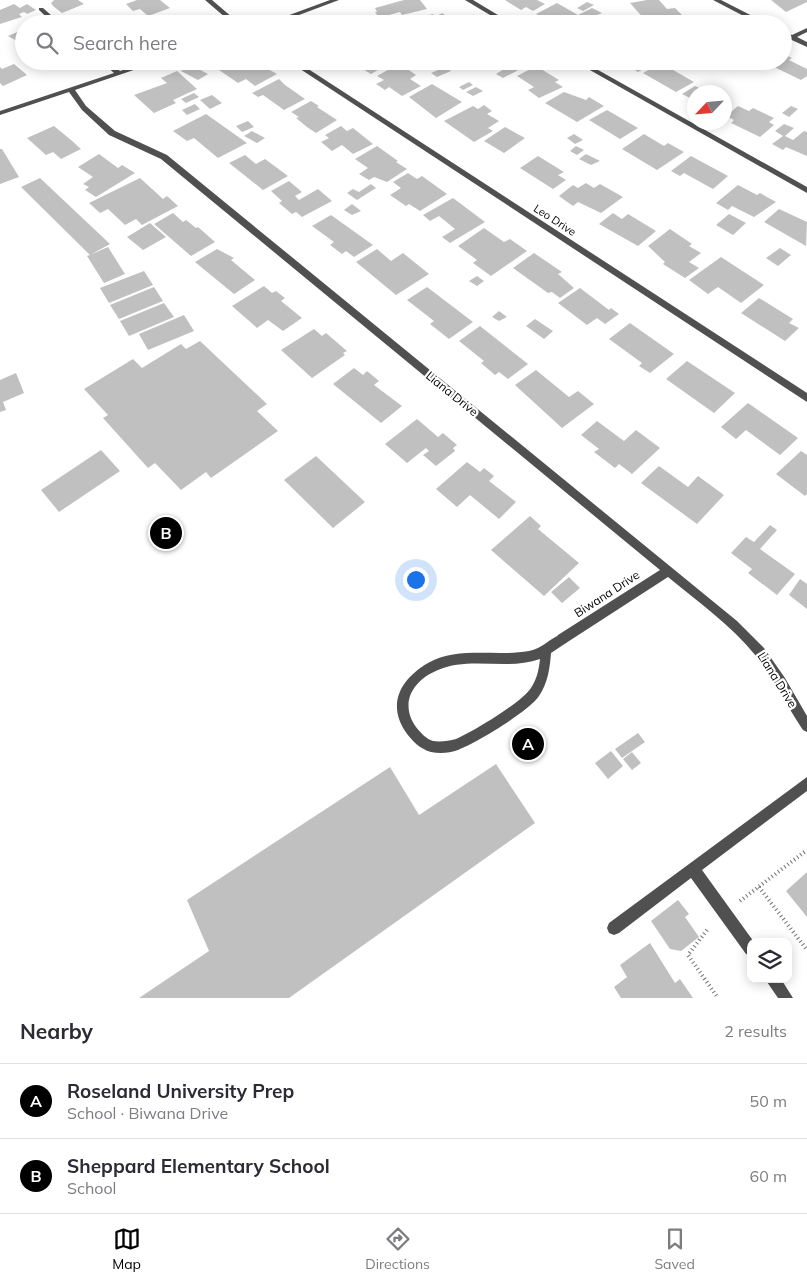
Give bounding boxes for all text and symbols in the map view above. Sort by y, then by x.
search box [15,15,792,70]
icon: search [33,29,61,57]
text: Search here [73,31,177,55]
north arrow [687,85,732,130]
street label: Leo Drive [531,201,579,239]
street label: Liana Drive [423,368,481,419]
pin: B [150,514,182,552]
your location [403,567,429,593]
street label: Biwana Drive [571,567,642,620]
street label: Liana Drive [754,649,800,710]
pin: A [512,725,544,763]
map controls [747,938,792,983]
button: layers [747,938,792,983]
text: Nearby [20,1018,93,1044]
text: 2 results [724,1021,787,1041]
text: Roseland University Prep [67,1079,294,1103]
text: A [30,1091,42,1111]
text: 50 m [750,1091,787,1111]
text: School · Biwana Drive [67,1103,228,1123]
text: Sheppard Elementary School [67,1154,330,1178]
text: B [30,1166,42,1186]
text: 60 m [750,1166,787,1186]
text: School [67,1178,116,1198]
tab: Map [112,1225,141,1273]
tab: Directions [365,1225,430,1273]
tab: Saved [654,1225,695,1273]

